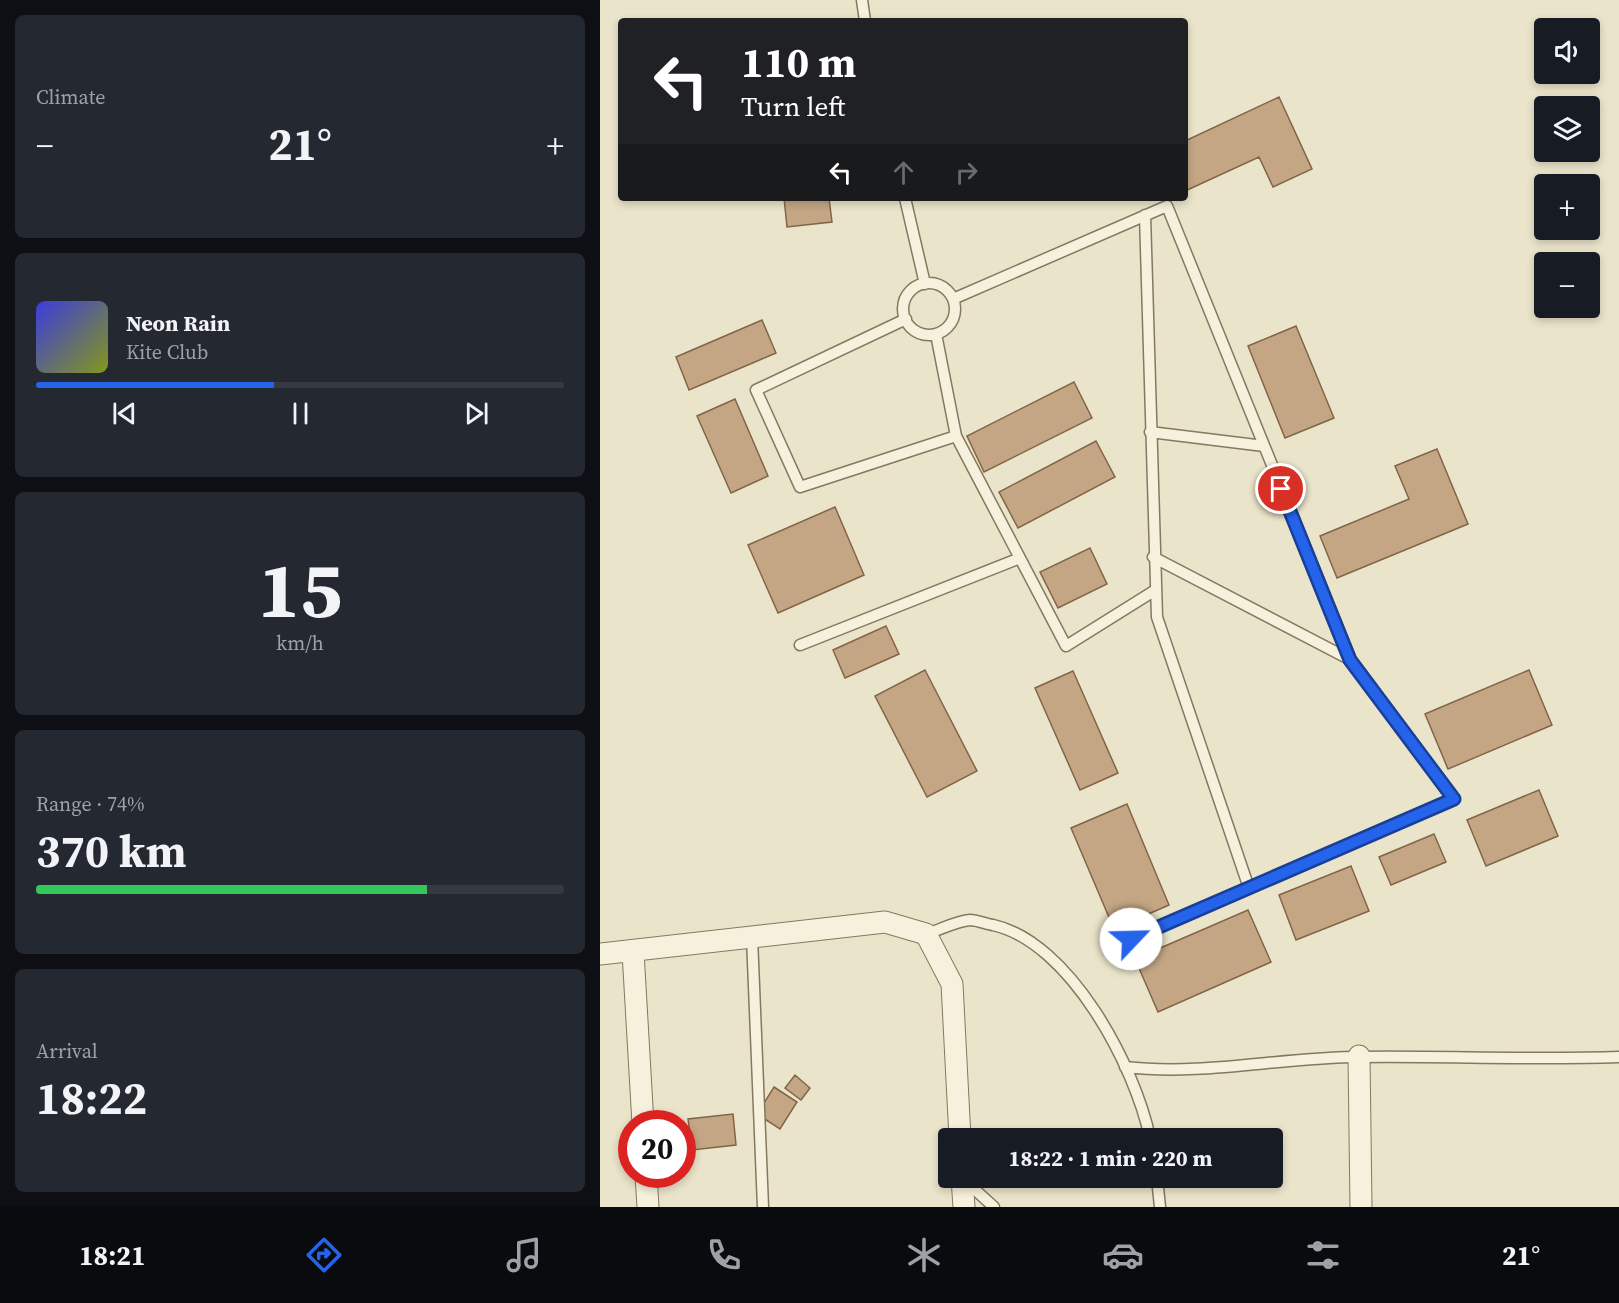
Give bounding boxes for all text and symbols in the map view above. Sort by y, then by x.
map controls [1534,18,1600,318]
button: sound [1534,18,1600,84]
text: 110 m [741,33,856,91]
icon: left [642,42,720,120]
text: Climate [36,83,105,111]
text: Turn left [741,88,845,125]
button: layers [1534,96,1600,162]
text: 21° [268,113,332,175]
text: − [36,123,54,168]
text: + [546,123,564,168]
icon: left [824,156,857,189]
icon: ahead [887,156,920,189]
icon: right [950,156,983,189]
button: + [1534,174,1600,240]
button: − [1534,252,1600,318]
text: Neon Rain [126,308,230,338]
text: Kite Club [126,338,208,366]
icon: previous [108,397,141,430]
icon: pause [284,397,317,430]
icon: next [460,397,493,430]
pin [1255,463,1306,514]
icon: arrive [1264,472,1297,505]
text: 15 [258,536,342,643]
text: km/h [276,629,324,657]
text: Range · 74% [36,790,145,818]
text: 370 km [36,820,187,882]
position arrow [1099,907,1163,971]
text: Arrival [36,1037,98,1065]
text: 18:22 [36,1067,147,1129]
speed limit sign: 20 [618,1110,696,1188]
text: 18:22 · 1 min · 220 m [1009,1143,1212,1173]
icon: directions [303,1234,345,1276]
icon: music [503,1234,545,1276]
icon: phone [703,1234,745,1276]
icon: climate [903,1234,945,1276]
icon: car [1102,1234,1144,1276]
icon: filters [1302,1234,1344,1276]
text: 18:21 [79,1237,146,1274]
text: 21° [1502,1237,1540,1274]

